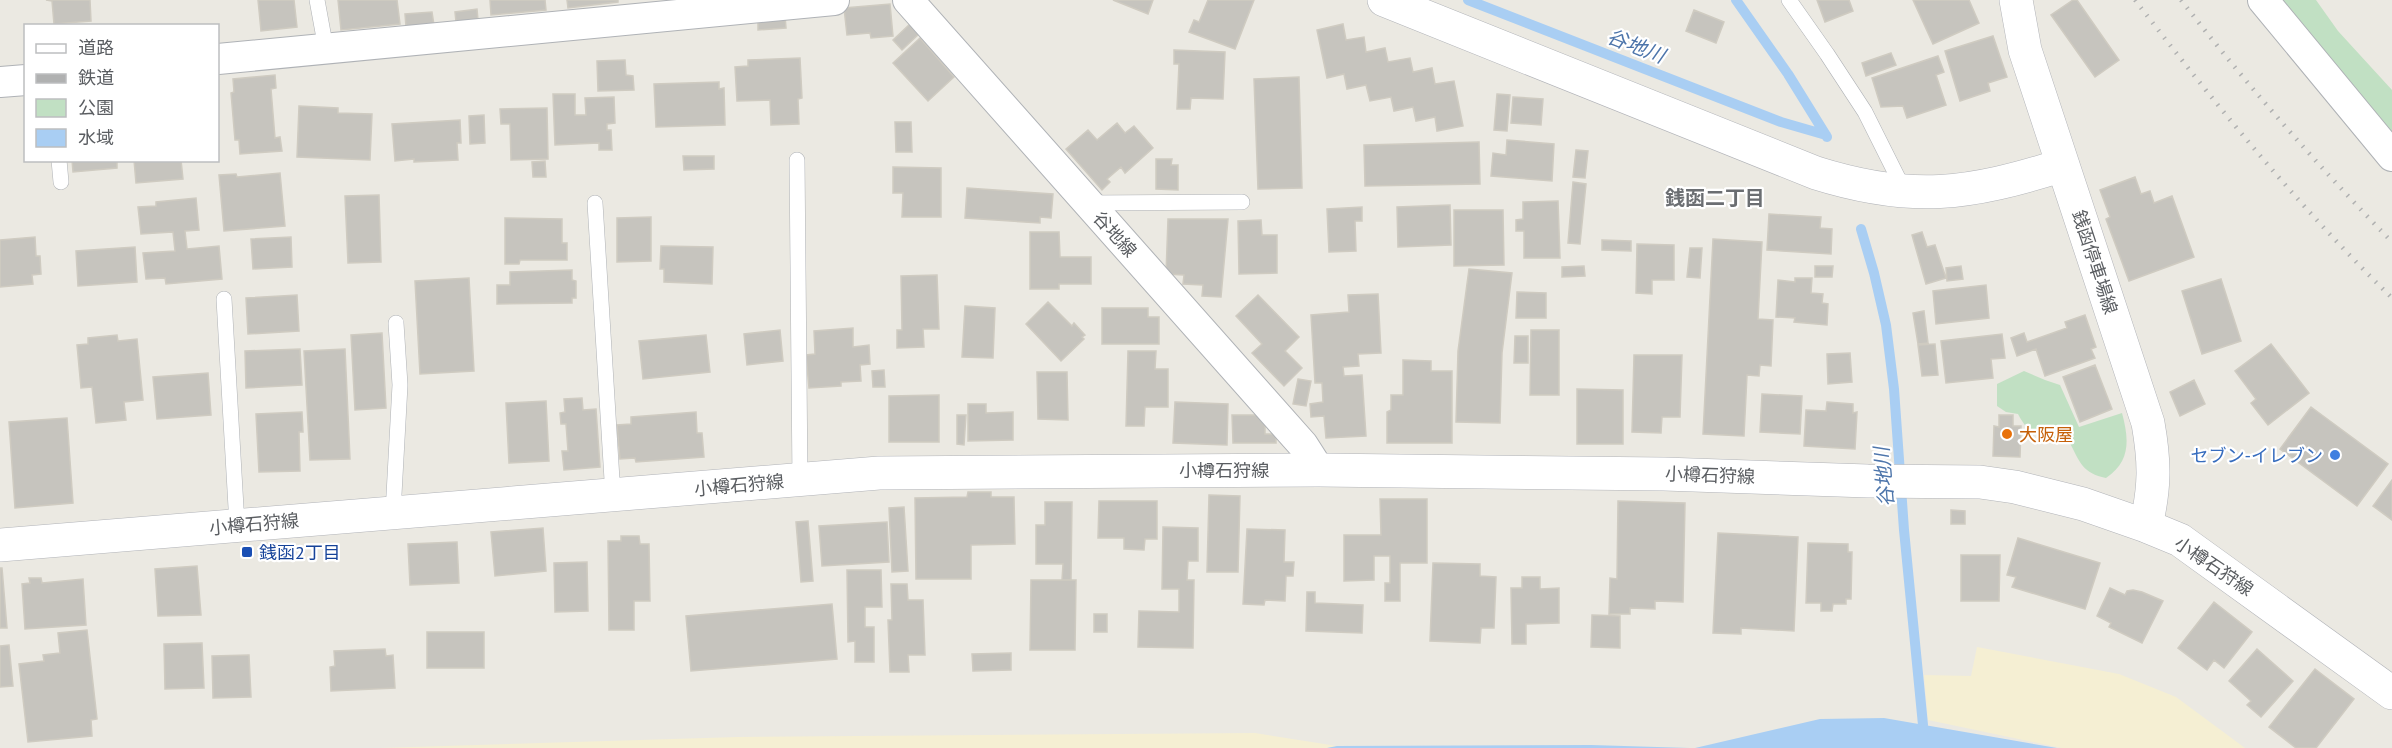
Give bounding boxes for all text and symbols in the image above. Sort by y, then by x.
water label: 谷地川 [1603,23,1671,70]
legend [24,24,219,162]
text: 道路 [78,36,114,59]
text: 鉄道 [78,66,114,89]
text: 公園 [78,96,114,119]
text: 水域 [78,126,114,149]
district label: 銭函二丁目 [1665,185,1765,211]
street label: 谷地線 [1088,206,1142,262]
street label: 銭函停車場線 [2067,207,2123,317]
place label: 大阪屋 [2019,423,2073,446]
marker: 大阪屋 [2000,427,2014,441]
water label: 谷地川 [1868,444,1900,508]
place label: セブン-イレブン [2191,444,2323,467]
marker: セブン-イレブン [2328,448,2342,462]
street label: 小樽石狩線 [1179,459,1269,482]
street label: 小樽石狩線 [1665,462,1755,488]
street label: 小樽石狩線 [693,470,785,500]
street label: 小樽石狩線 [208,509,300,539]
street label: 小樽石狩線 [2170,531,2258,601]
place label: 銭函2丁目 [259,541,341,564]
marker: 銭函2丁目 [240,545,254,559]

